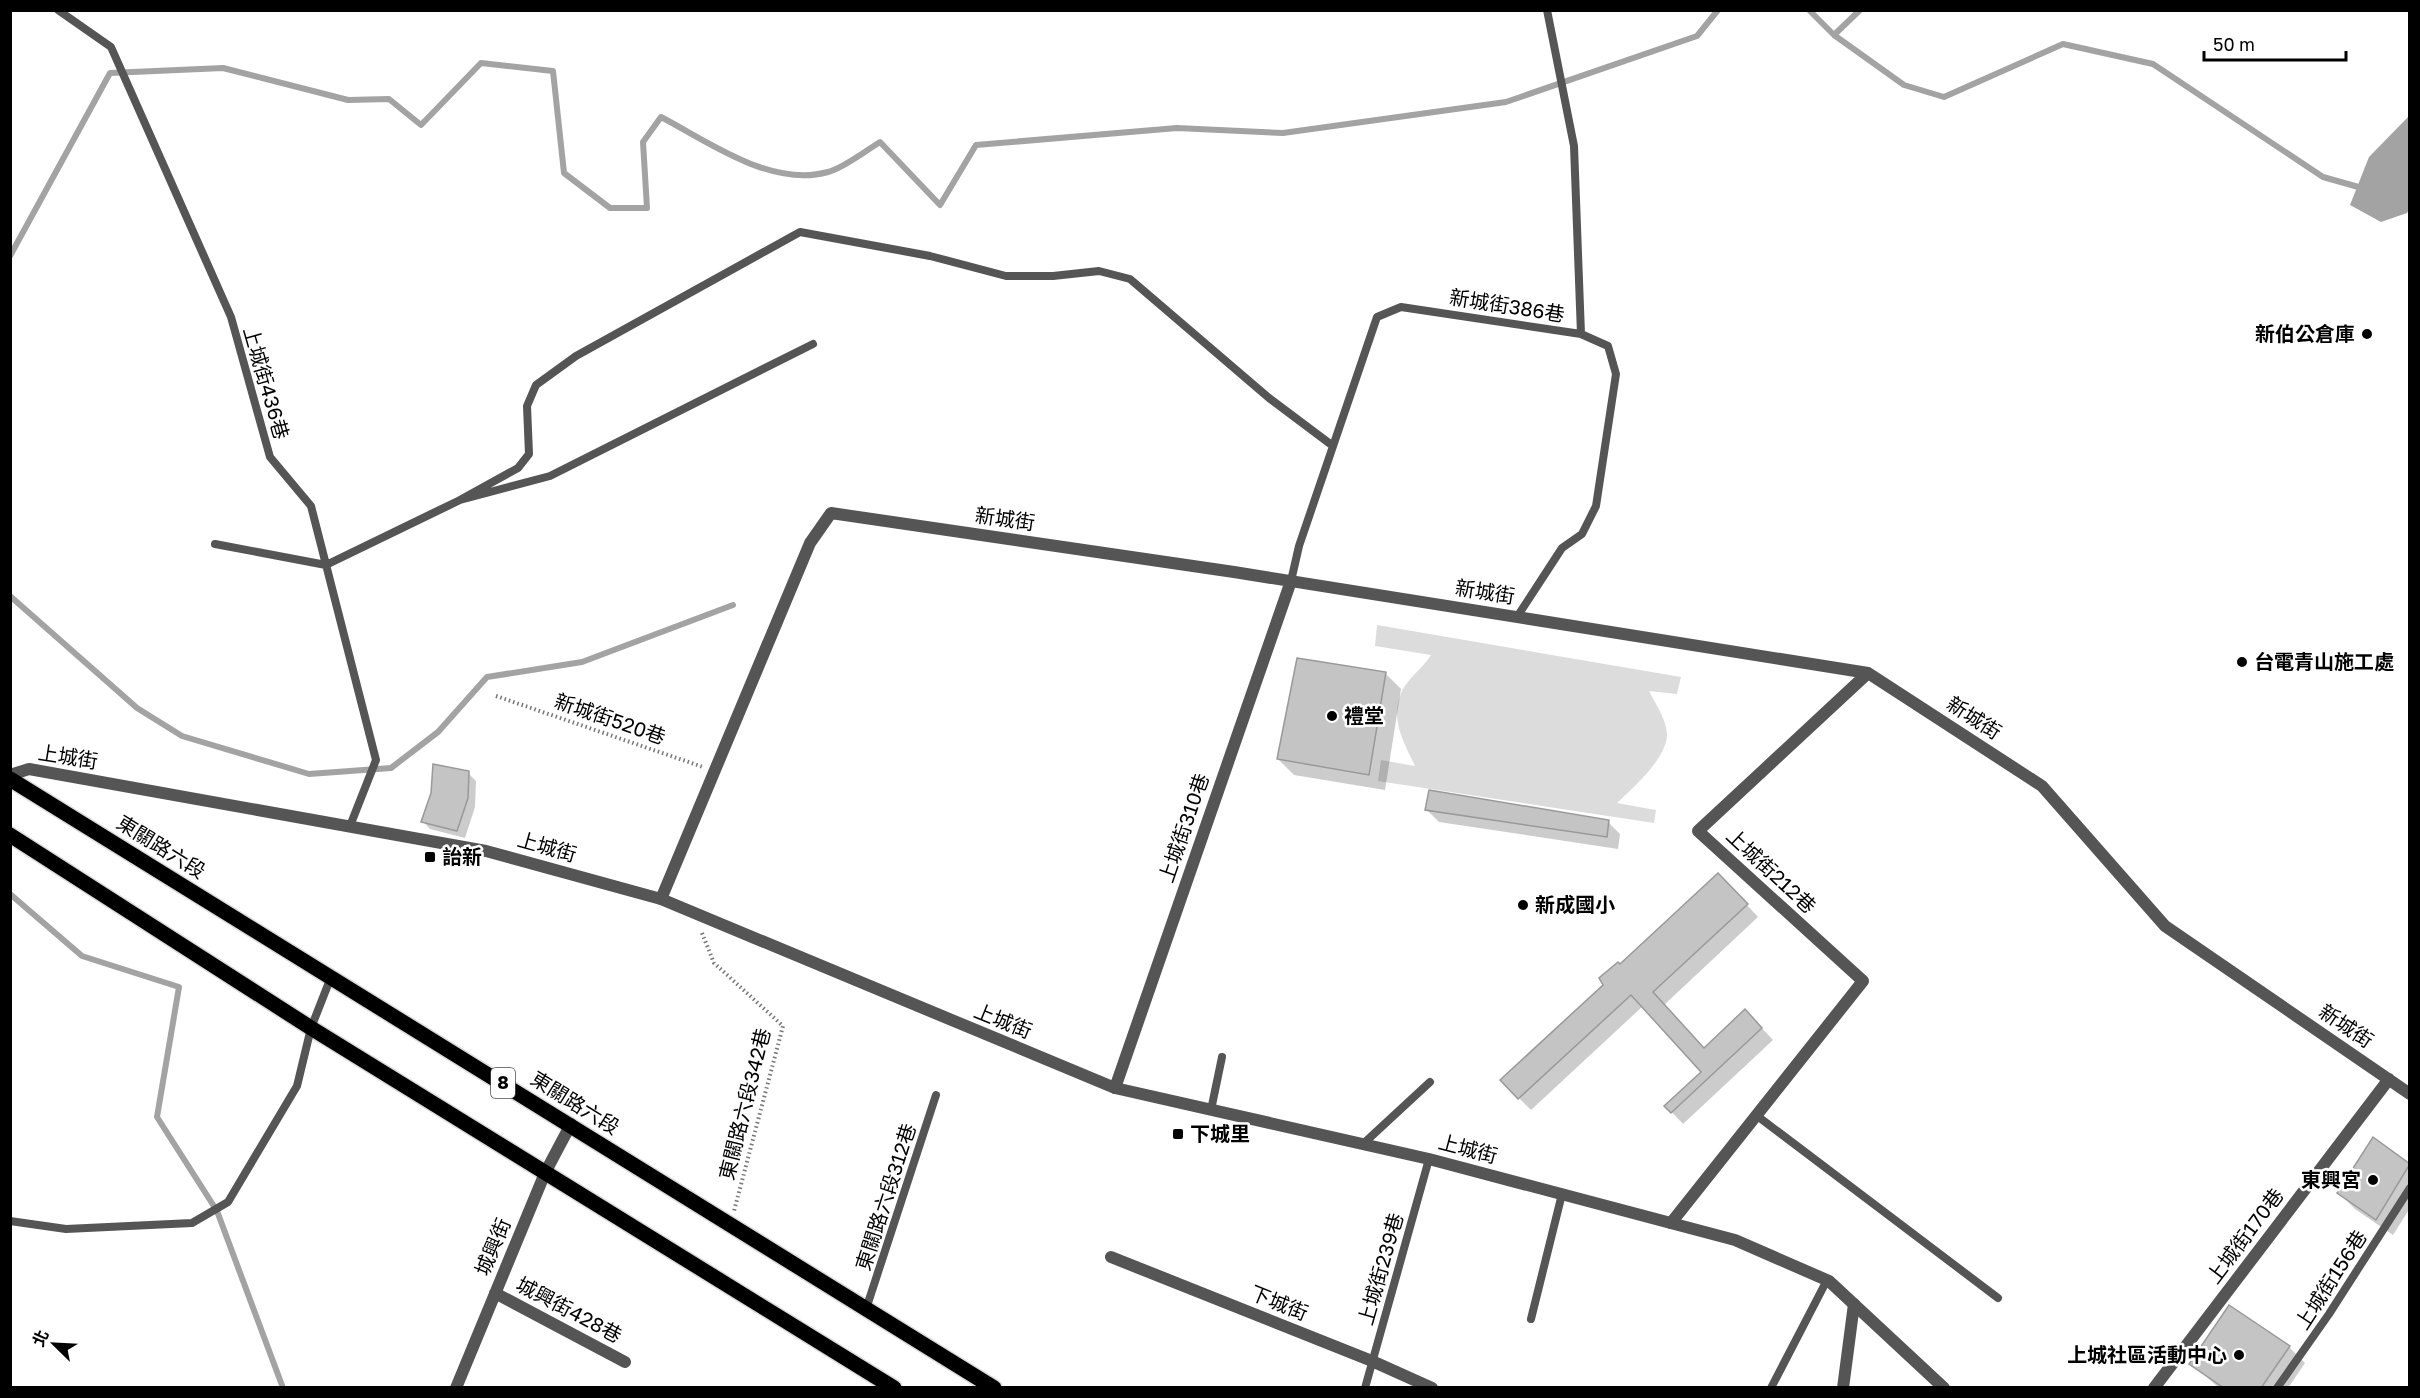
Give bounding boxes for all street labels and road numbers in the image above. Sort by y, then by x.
street label: 新城街386巷 [1448,284,1566,326]
street label: 上城街436巷 [239,324,294,442]
street label: 新城街 [974,502,1037,534]
street label: 新城街 [1454,574,1517,608]
street label: 新城街520巷 [552,688,669,748]
street label: 新城街 [1943,691,2006,744]
street label: 上城街 [37,739,100,773]
street label: 上城街310巷 [1153,770,1213,885]
street label: 東關路六段 [113,809,210,883]
street label: 上城街212巷 [1722,823,1821,918]
street label: 上城街 [515,826,579,866]
street label: 上城街 [971,998,1036,1042]
street label: 新城街 [2315,998,2378,1052]
street label: 東關路六段342巷 [714,1025,774,1182]
street label: 東關路六段 [527,1065,624,1139]
road number: 8 [491,1068,515,1098]
street label: 東關路六段312巷 [850,1120,920,1273]
street label: 上城街 [1436,1129,1500,1167]
street label: 上城街170巷 [2201,1183,2288,1288]
street label: 上城街239巷 [1353,1210,1407,1327]
street label: 城興街 [469,1214,515,1279]
street label: 上城街156巷 [2289,1225,2371,1334]
street label: 城興街428巷 [513,1271,626,1347]
street label: 下城街 [1247,1280,1312,1324]

